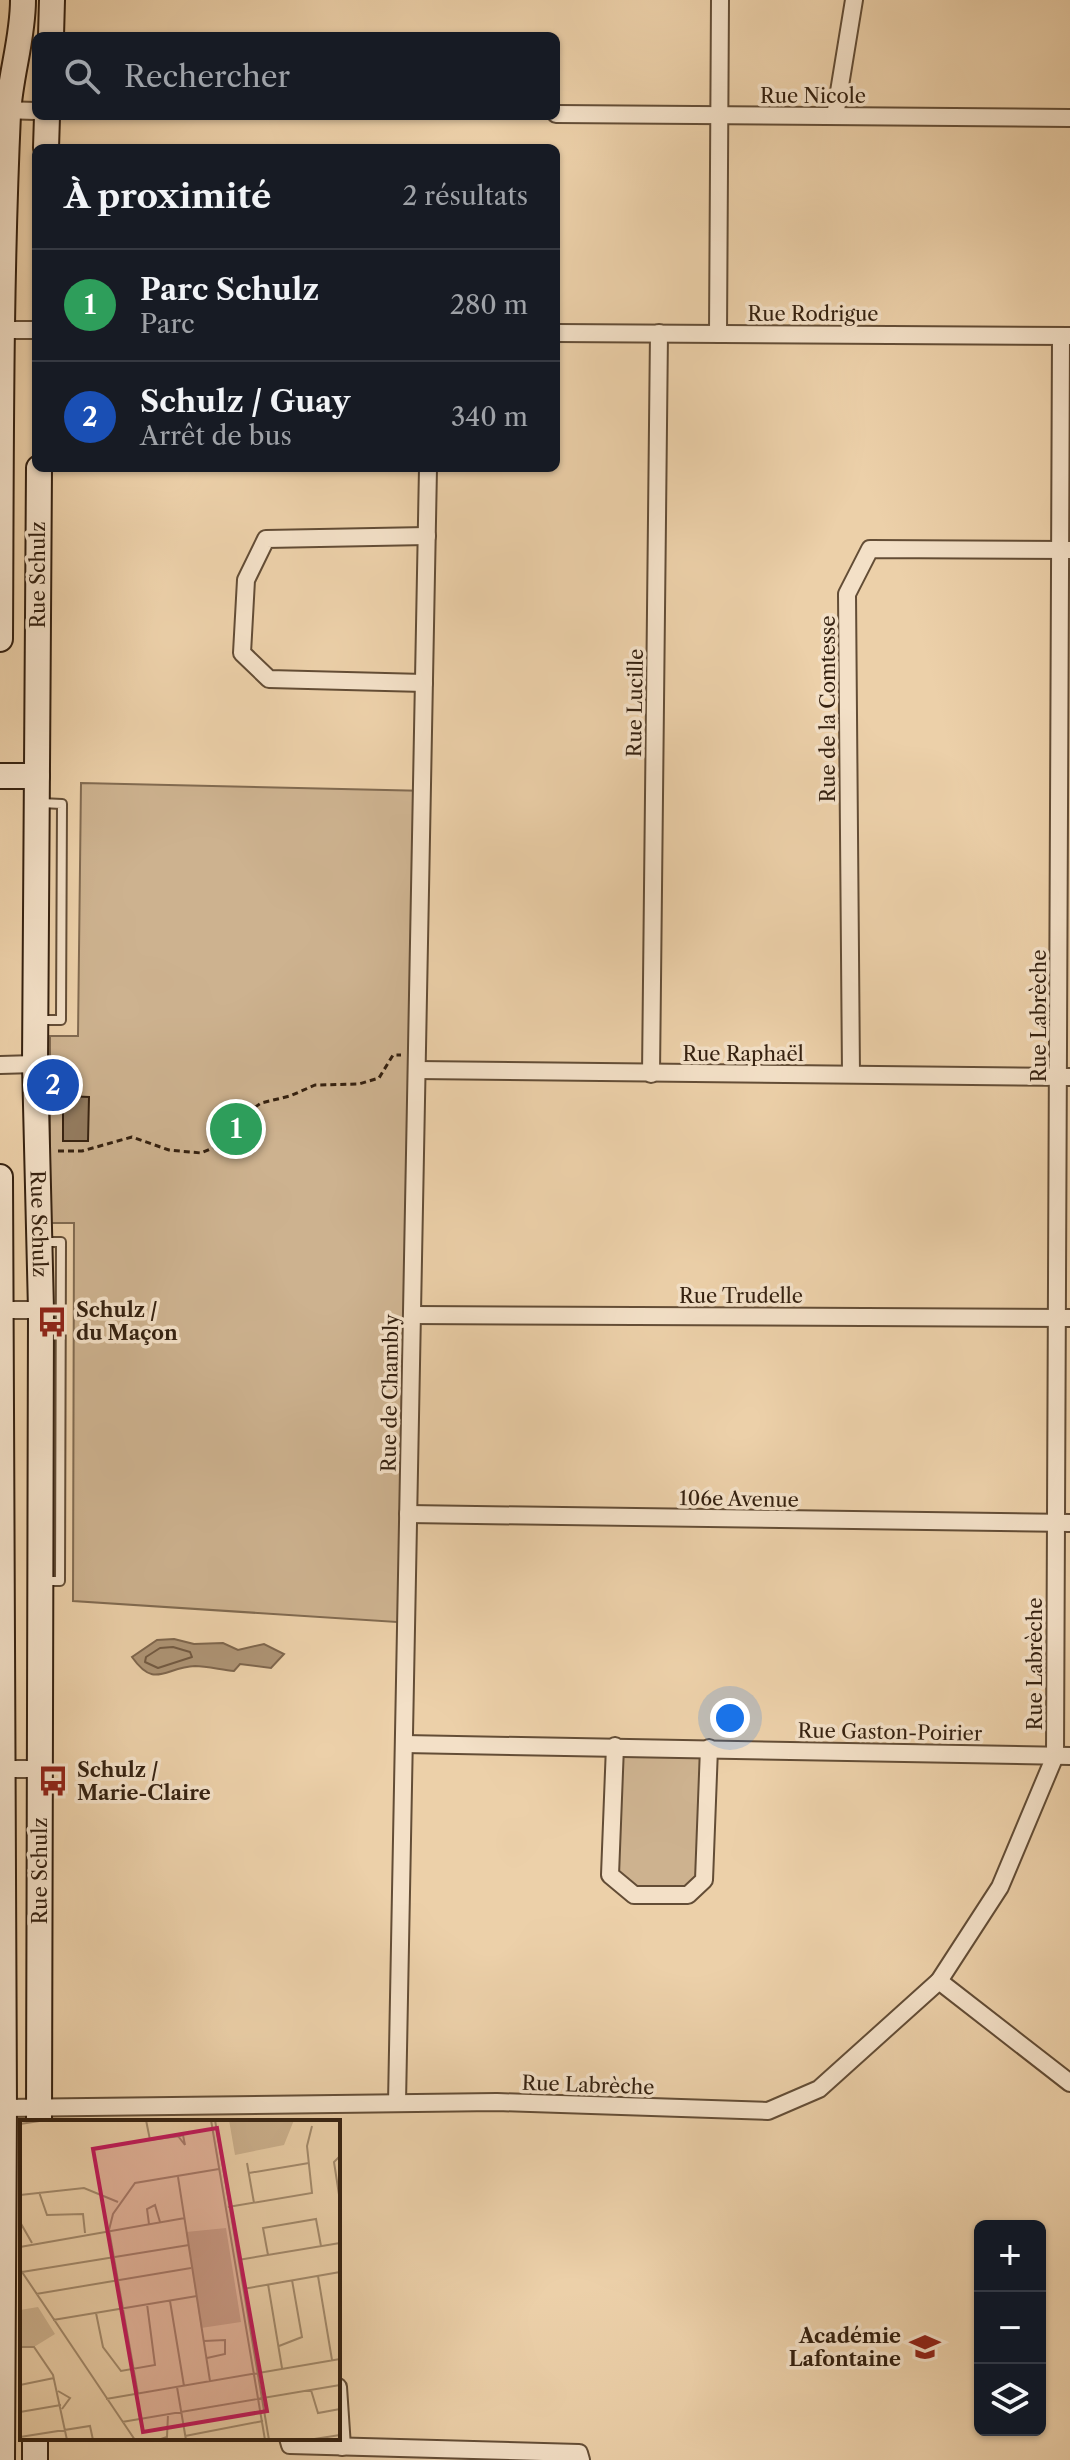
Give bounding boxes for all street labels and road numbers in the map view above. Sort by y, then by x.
street label: Rue Nicole [760,84,866,108]
street label: Rue Rodrigue [748,302,878,326]
street label: Rue Schulz [26,521,50,629]
street label: Rue de la Comtesse [816,616,840,802]
street label: Rue Lucille [622,649,648,757]
street label: Rue Labrèche [1027,950,1051,1082]
street label: Rue Raphaël [682,1042,804,1066]
street label: Rue Schulz [26,1170,52,1278]
street label: Rue Trudelle [679,1284,803,1308]
street label: Rue de Chambly [377,1313,403,1472]
street label: 106e Avenue [679,1486,799,1512]
street label: Rue Labrèche [1023,1598,1047,1730]
street label: Rue Gaston-Poirier [797,1718,983,1746]
street label: Rue Schulz [28,1817,52,1925]
street label: Rue Labrèche [521,2071,655,2099]

